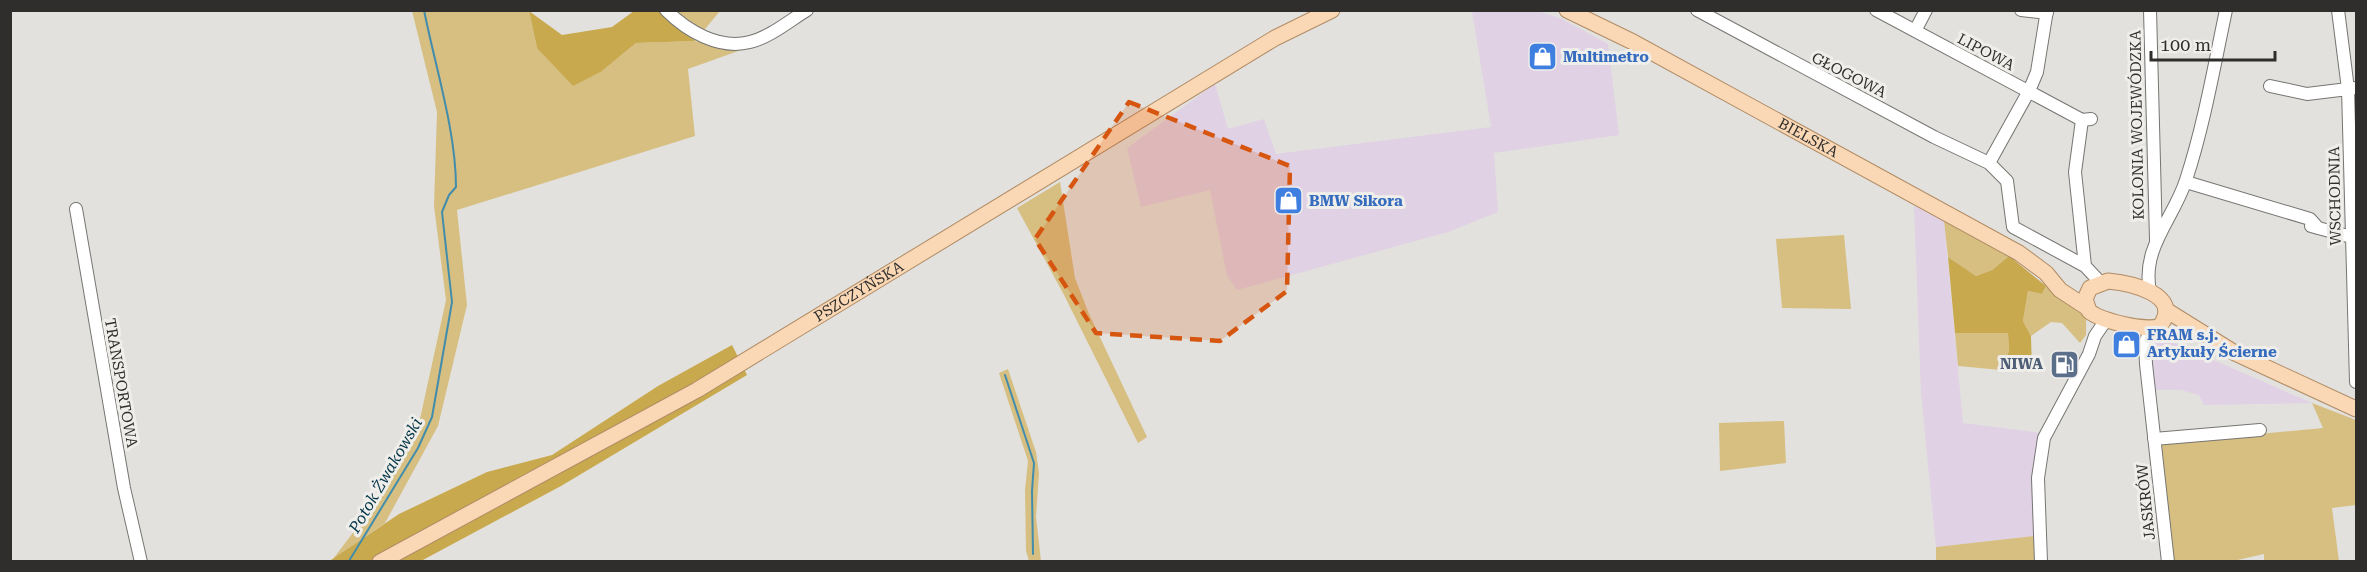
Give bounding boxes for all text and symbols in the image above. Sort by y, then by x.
scale bar [2151,24,2276,62]
street label: LIPOWA [1954,30,2018,75]
street label: KOLONIA WOJEWÓDZKA [2125,30,2148,220]
text: 100 m [2160,34,2211,55]
shop icon: Multimetro [1526,41,1558,73]
place label: Multimetro [1563,48,1649,66]
street label: GŁOGOWA [1809,49,1890,102]
street label: BIELSKA [1775,114,1842,162]
street label: WSCHODNIA [2325,146,2345,246]
shop icon: BMW Sikora [1272,185,1304,217]
place label: BMW Sikora [1309,192,1403,210]
street label: PSZCZYŃSKA [811,257,907,326]
street label: TRANSPORTOWA [101,317,141,450]
place label: FRAM s.j. Artykuły Ścierne [2147,326,2277,361]
shop icon: FRAM s.j. Artykuły Ścierne [2110,328,2142,360]
fuel station icon: NIWA [2048,348,2080,380]
place label: NIWA [2000,355,2043,373]
water label: Potok Żwakowski [344,414,426,537]
street label: JASKRÓW [2132,462,2159,541]

